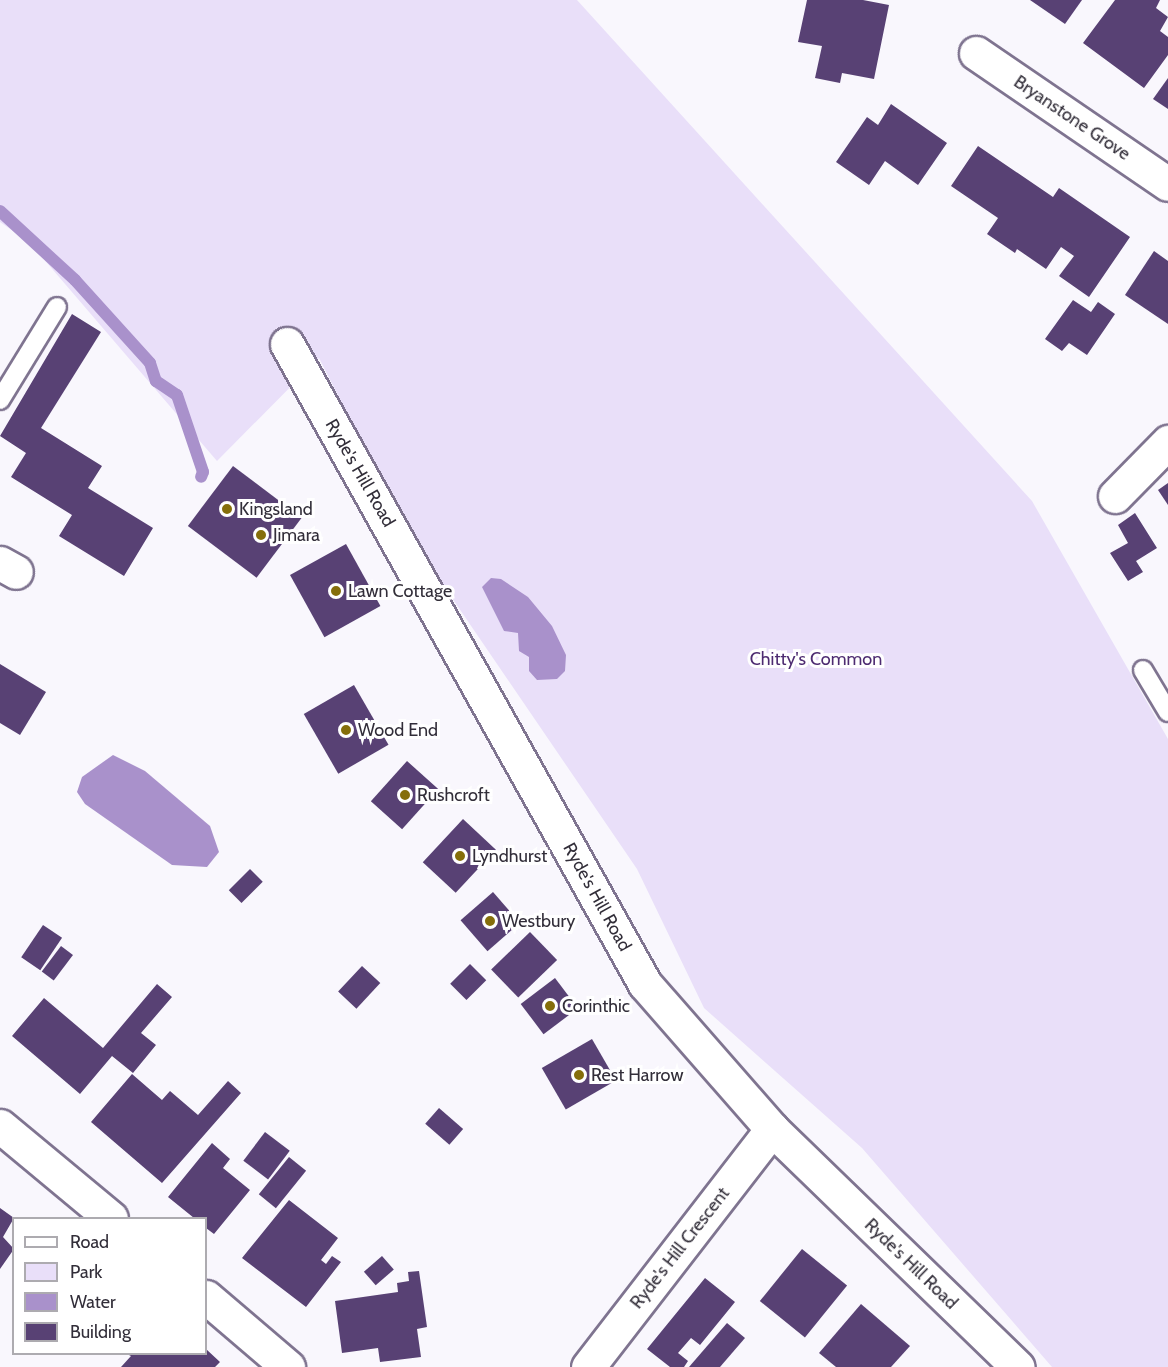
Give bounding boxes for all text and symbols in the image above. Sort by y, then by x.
street label: Bryanstone Grove [1010,71,1134,165]
street label: Ryde's Hill Road [320,415,400,531]
place label: Kingsland [239,498,313,520]
marker: Kingsland [220,502,234,516]
place label: Jimara [273,524,320,546]
marker: Jimara [254,528,268,542]
place label: Lawn Cottage [348,580,452,602]
marker: Lawn Cottage [329,584,343,598]
park label: Chitty's Common [750,648,882,670]
place label: Wood End [358,719,438,741]
marker: Wood End [339,723,353,737]
place label: Rushcroft [417,784,490,806]
marker: Rushcroft [398,788,412,802]
street label: Ryde's Hill Road [558,839,636,955]
place label: Lyndhurst [472,845,547,867]
marker: Lyndhurst [453,849,467,863]
place label: Westbury [502,910,575,932]
marker: Westbury [483,914,497,928]
place label: Corinthic [562,995,630,1017]
marker: Corinthic [543,999,557,1013]
place label: Rest Harrow [591,1064,683,1086]
marker: Rest Harrow [572,1068,586,1082]
street label: Ryde's Hill Crescent [626,1183,734,1313]
street label: Ryde's Hill Road [860,1214,962,1314]
legend [12,1217,207,1355]
text: Road [70,1231,109,1253]
text: Park [70,1261,102,1283]
text: Water [70,1291,116,1313]
text: Building [70,1321,131,1343]

